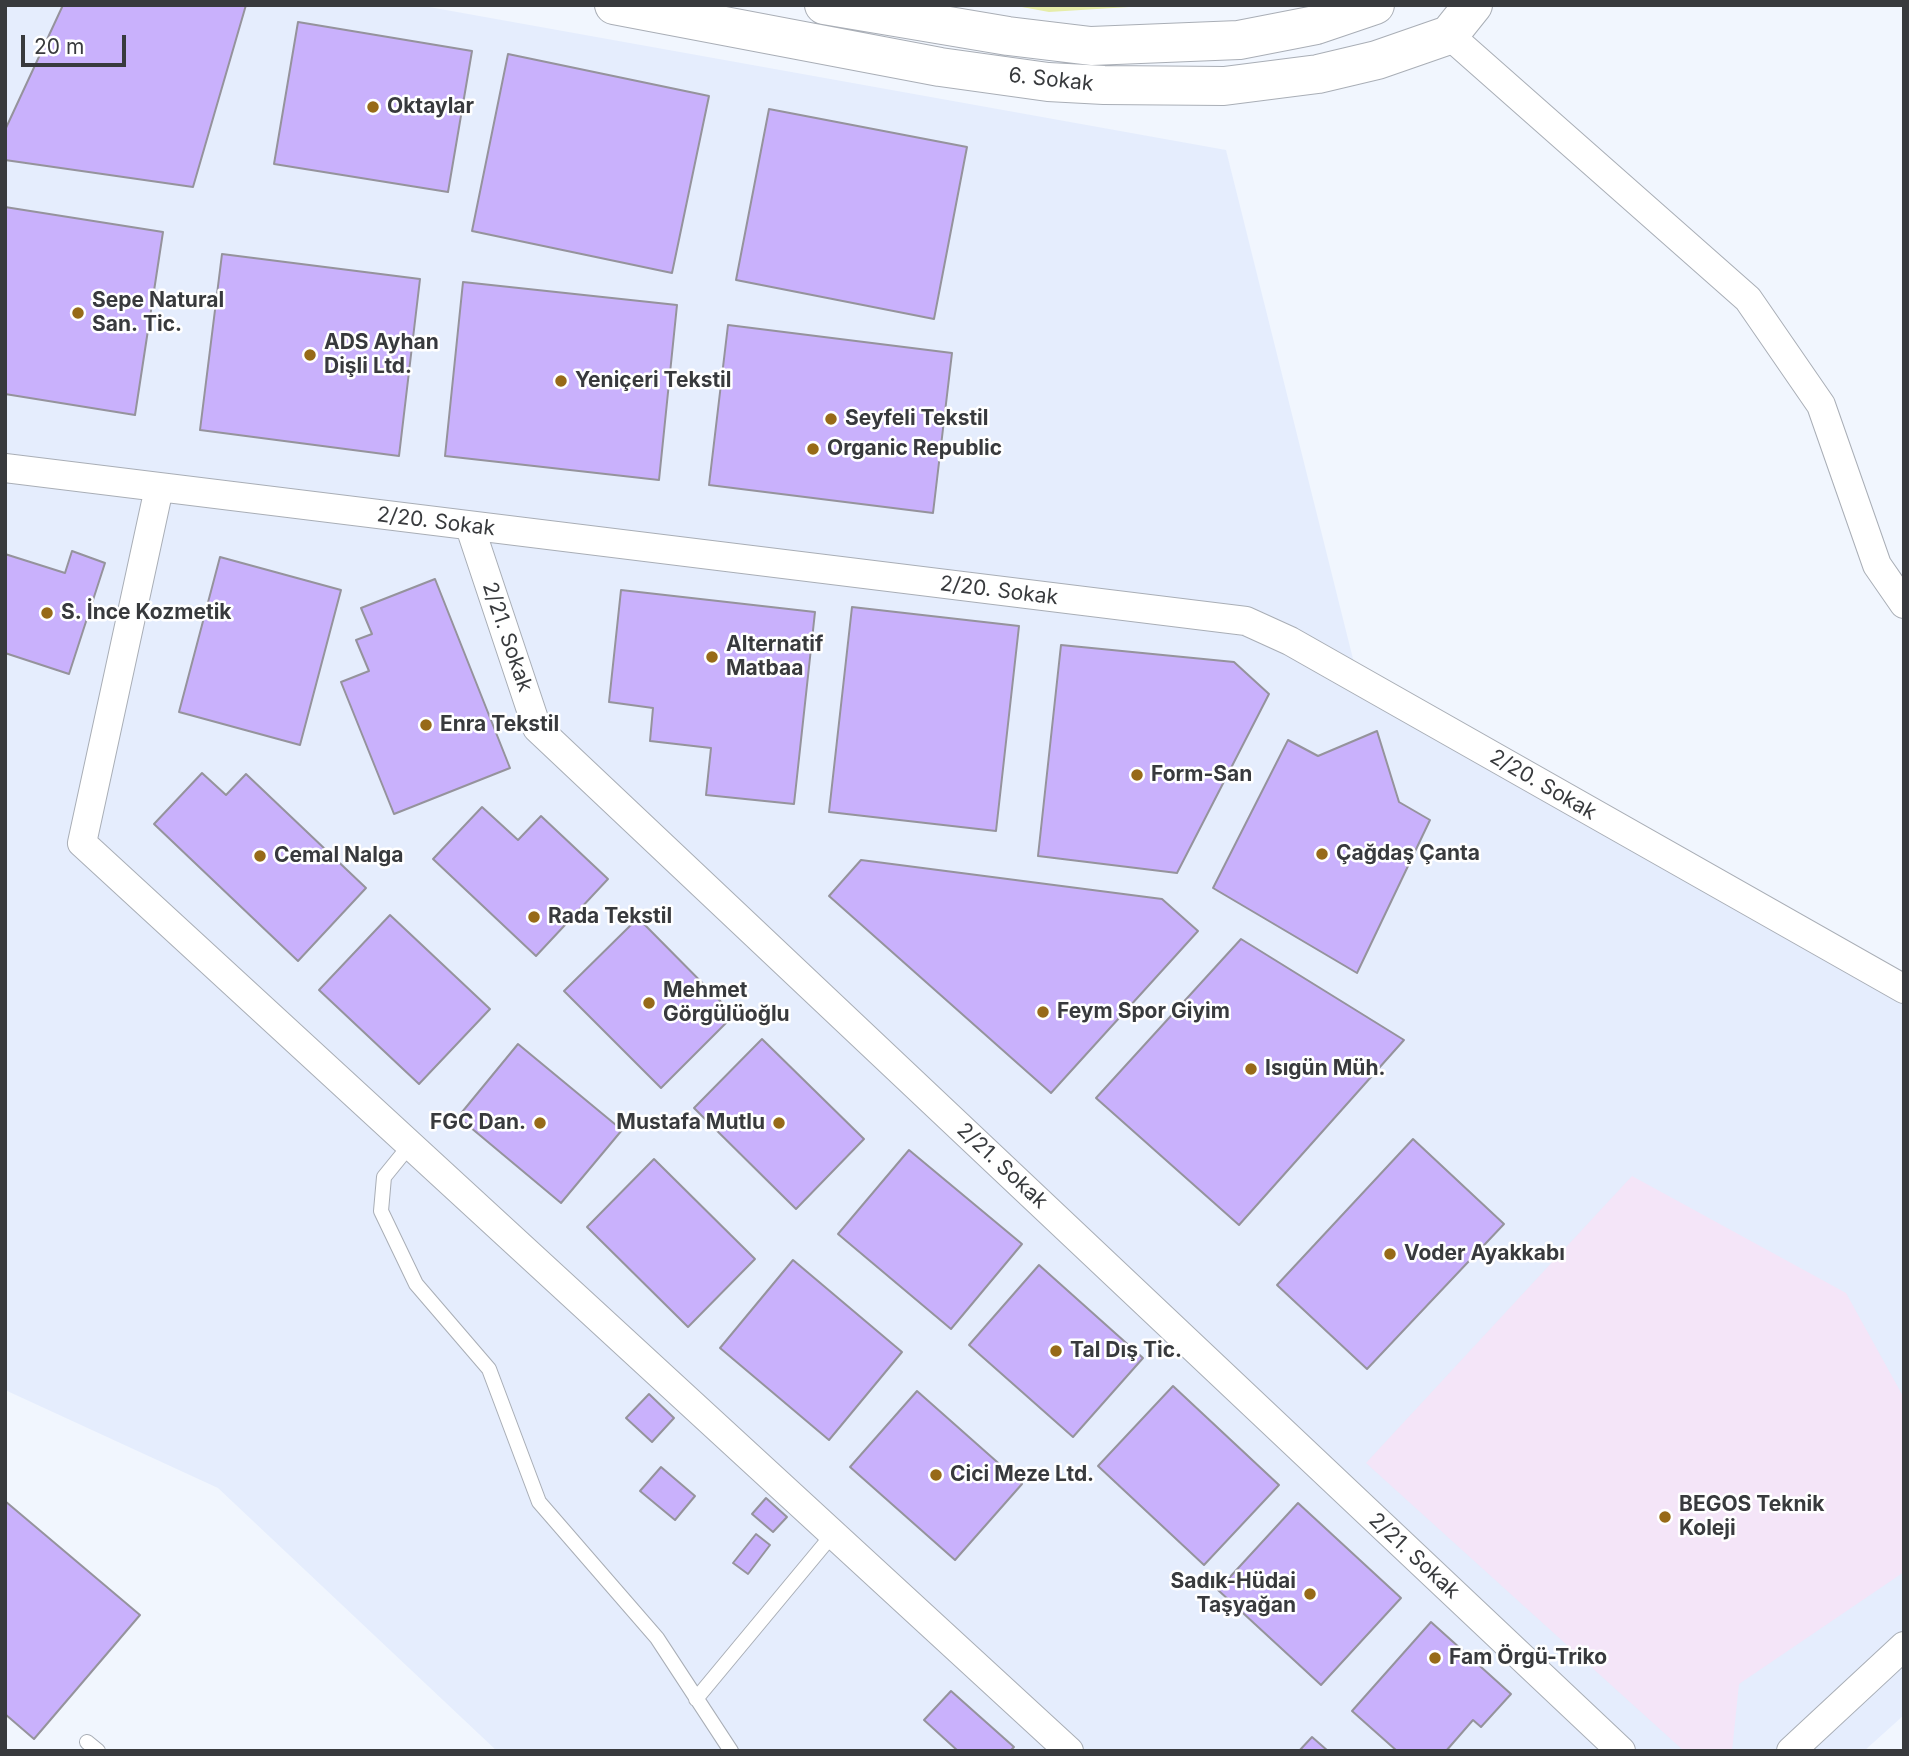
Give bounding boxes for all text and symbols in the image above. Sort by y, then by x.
scale bar [24,21,130,65]
text: 20 m [34,34,84,59]
street label: 6. Sokak [1007,63,1095,97]
place label: Oktaylar [387,94,474,120]
marker: Oktaylar [365,99,381,115]
place label: Sepe Natural San. Tic. [92,288,224,338]
marker: Sepe Natural San. Tic. [70,305,86,321]
place label: ADS Ayhan Dişli Ltd. [324,330,439,380]
marker: ADS Ayhan Dişli Ltd. [302,347,318,363]
place label: Yeniçeri Tekstil [575,368,731,394]
marker: Yeniçeri Tekstil [553,373,569,389]
place label: Seyfeli Tekstil [845,406,989,432]
marker: Seyfeli Tekstil [823,411,839,427]
place label: Organic Republic [827,436,1002,462]
marker: Organic Republic [805,441,821,457]
street label: 2/20. Sokak [376,502,496,542]
street label: 2/20. Sokak [939,571,1059,611]
street label: 2/21. Sokak [476,579,538,695]
place label: S. İnce Kozmetik [61,600,232,626]
marker: S. İnce Kozmetik [39,605,55,621]
place label: Alternatif Matbaa [726,632,823,682]
marker: Alternatif Matbaa [704,649,720,665]
place label: Enra Tekstil [440,712,559,738]
marker: Enra Tekstil [418,717,434,733]
street label: 2/20. Sokak [1485,744,1601,826]
place label: Form-San [1151,762,1252,788]
marker: Form-San [1129,767,1145,783]
place label: Çağdaş Çanta [1336,841,1480,867]
place label: Cemal Nalga [274,843,403,869]
marker: Çağdaş Çanta [1314,846,1330,862]
marker: Cemal Nalga [252,848,268,864]
place label: Rada Tekstil [548,904,672,930]
marker: Rada Tekstil [526,909,542,925]
place label: Mehmet Görgülüoğlu [663,978,790,1028]
marker: Mehmet Görgülüoğlu [641,995,657,1011]
place label: Feym Spor Giyim [1057,999,1230,1025]
marker: Feym Spor Giyim [1035,1004,1051,1020]
place label: Isıgün Müh. [1265,1056,1385,1082]
marker: Isıgün Müh. [1243,1061,1259,1077]
place label: FGC Dan. [430,1110,526,1136]
place label: Mustafa Mutlu [616,1110,765,1136]
marker: FGC Dan. [532,1115,548,1131]
marker: Mustafa Mutlu [771,1115,787,1131]
street label: 2/21. Sokak [952,1118,1052,1214]
place label: Voder Ayakkabı [1404,1241,1565,1267]
marker: Voder Ayakkabı [1382,1246,1398,1262]
place label: Tal Dış Tic. [1070,1338,1182,1364]
marker: Tal Dış Tic. [1048,1343,1064,1359]
place label: Cici Meze Ltd. [950,1462,1094,1488]
marker: Cici Meze Ltd. [928,1467,944,1483]
place label: BEGOS Teknik Koleji [1679,1492,1824,1542]
street label: 2/21. Sokak [1364,1508,1464,1604]
marker: BEGOS Teknik Koleji [1657,1509,1673,1525]
place label: Sadık-Hüdai Taşyağan [1170,1569,1296,1619]
marker: Sadık-Hüdai Taşyağan [1302,1586,1318,1602]
place label: Fam Örgü-Triko [1449,1645,1607,1671]
marker: Fam Örgü-Triko [1427,1650,1443,1666]

